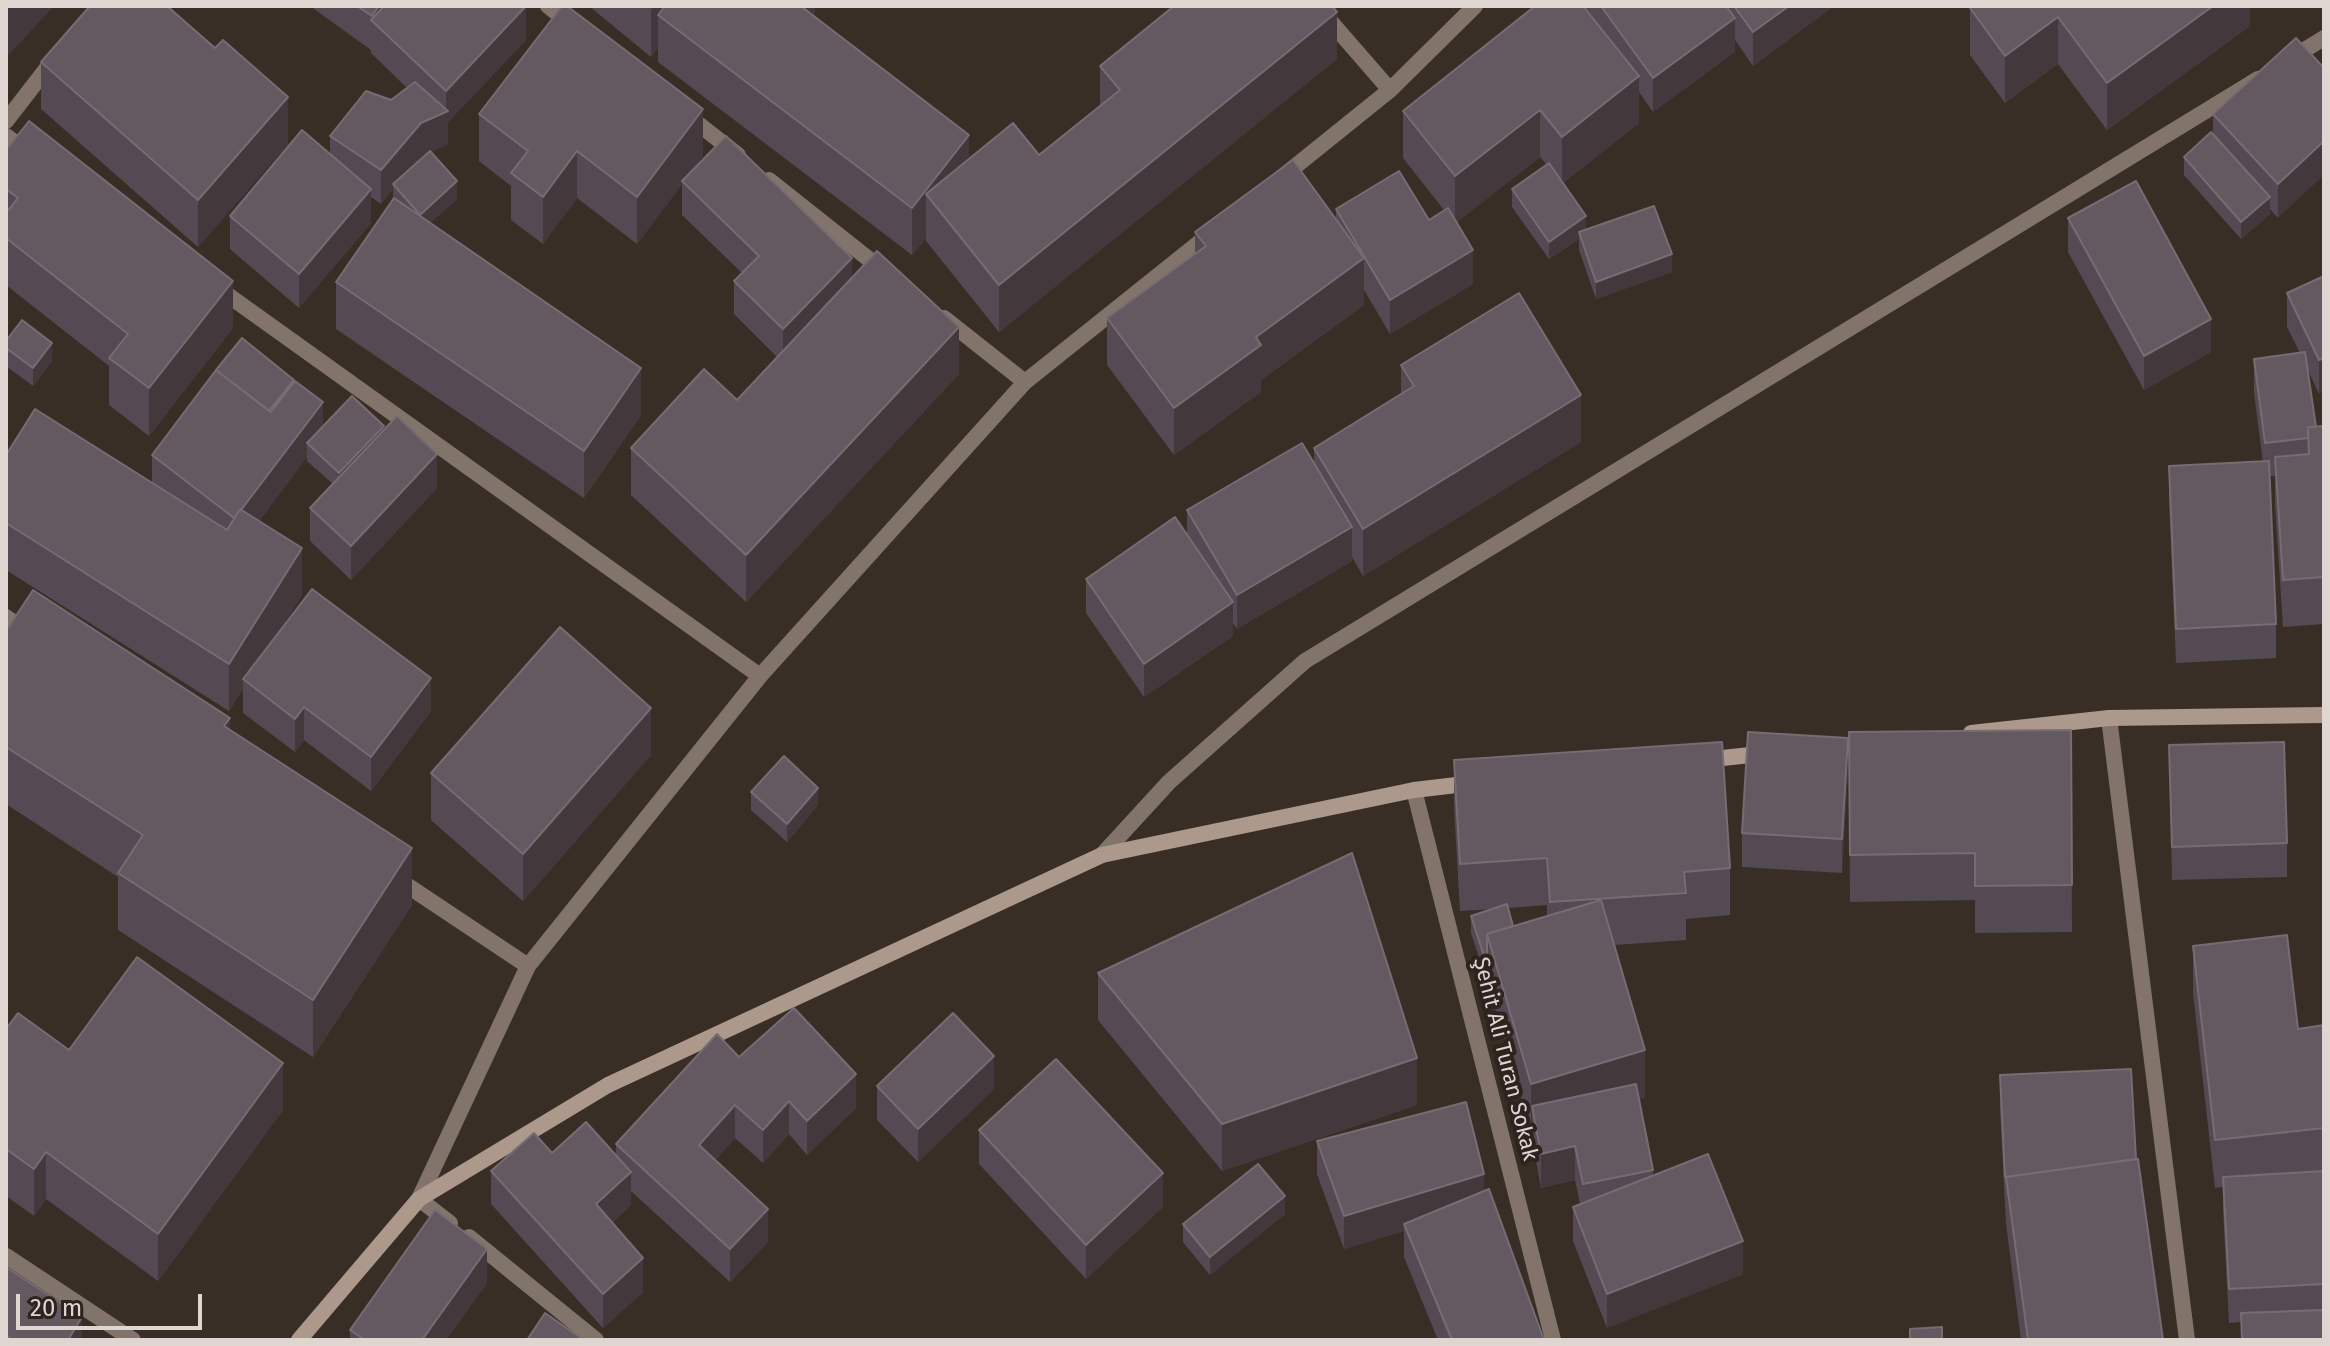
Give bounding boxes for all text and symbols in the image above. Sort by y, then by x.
street label: Şehit Ali Turan Sokak [1467,955,1543,1163]
scale bar [20,1278,206,1328]
text: 20 m [30,1294,82,1322]

